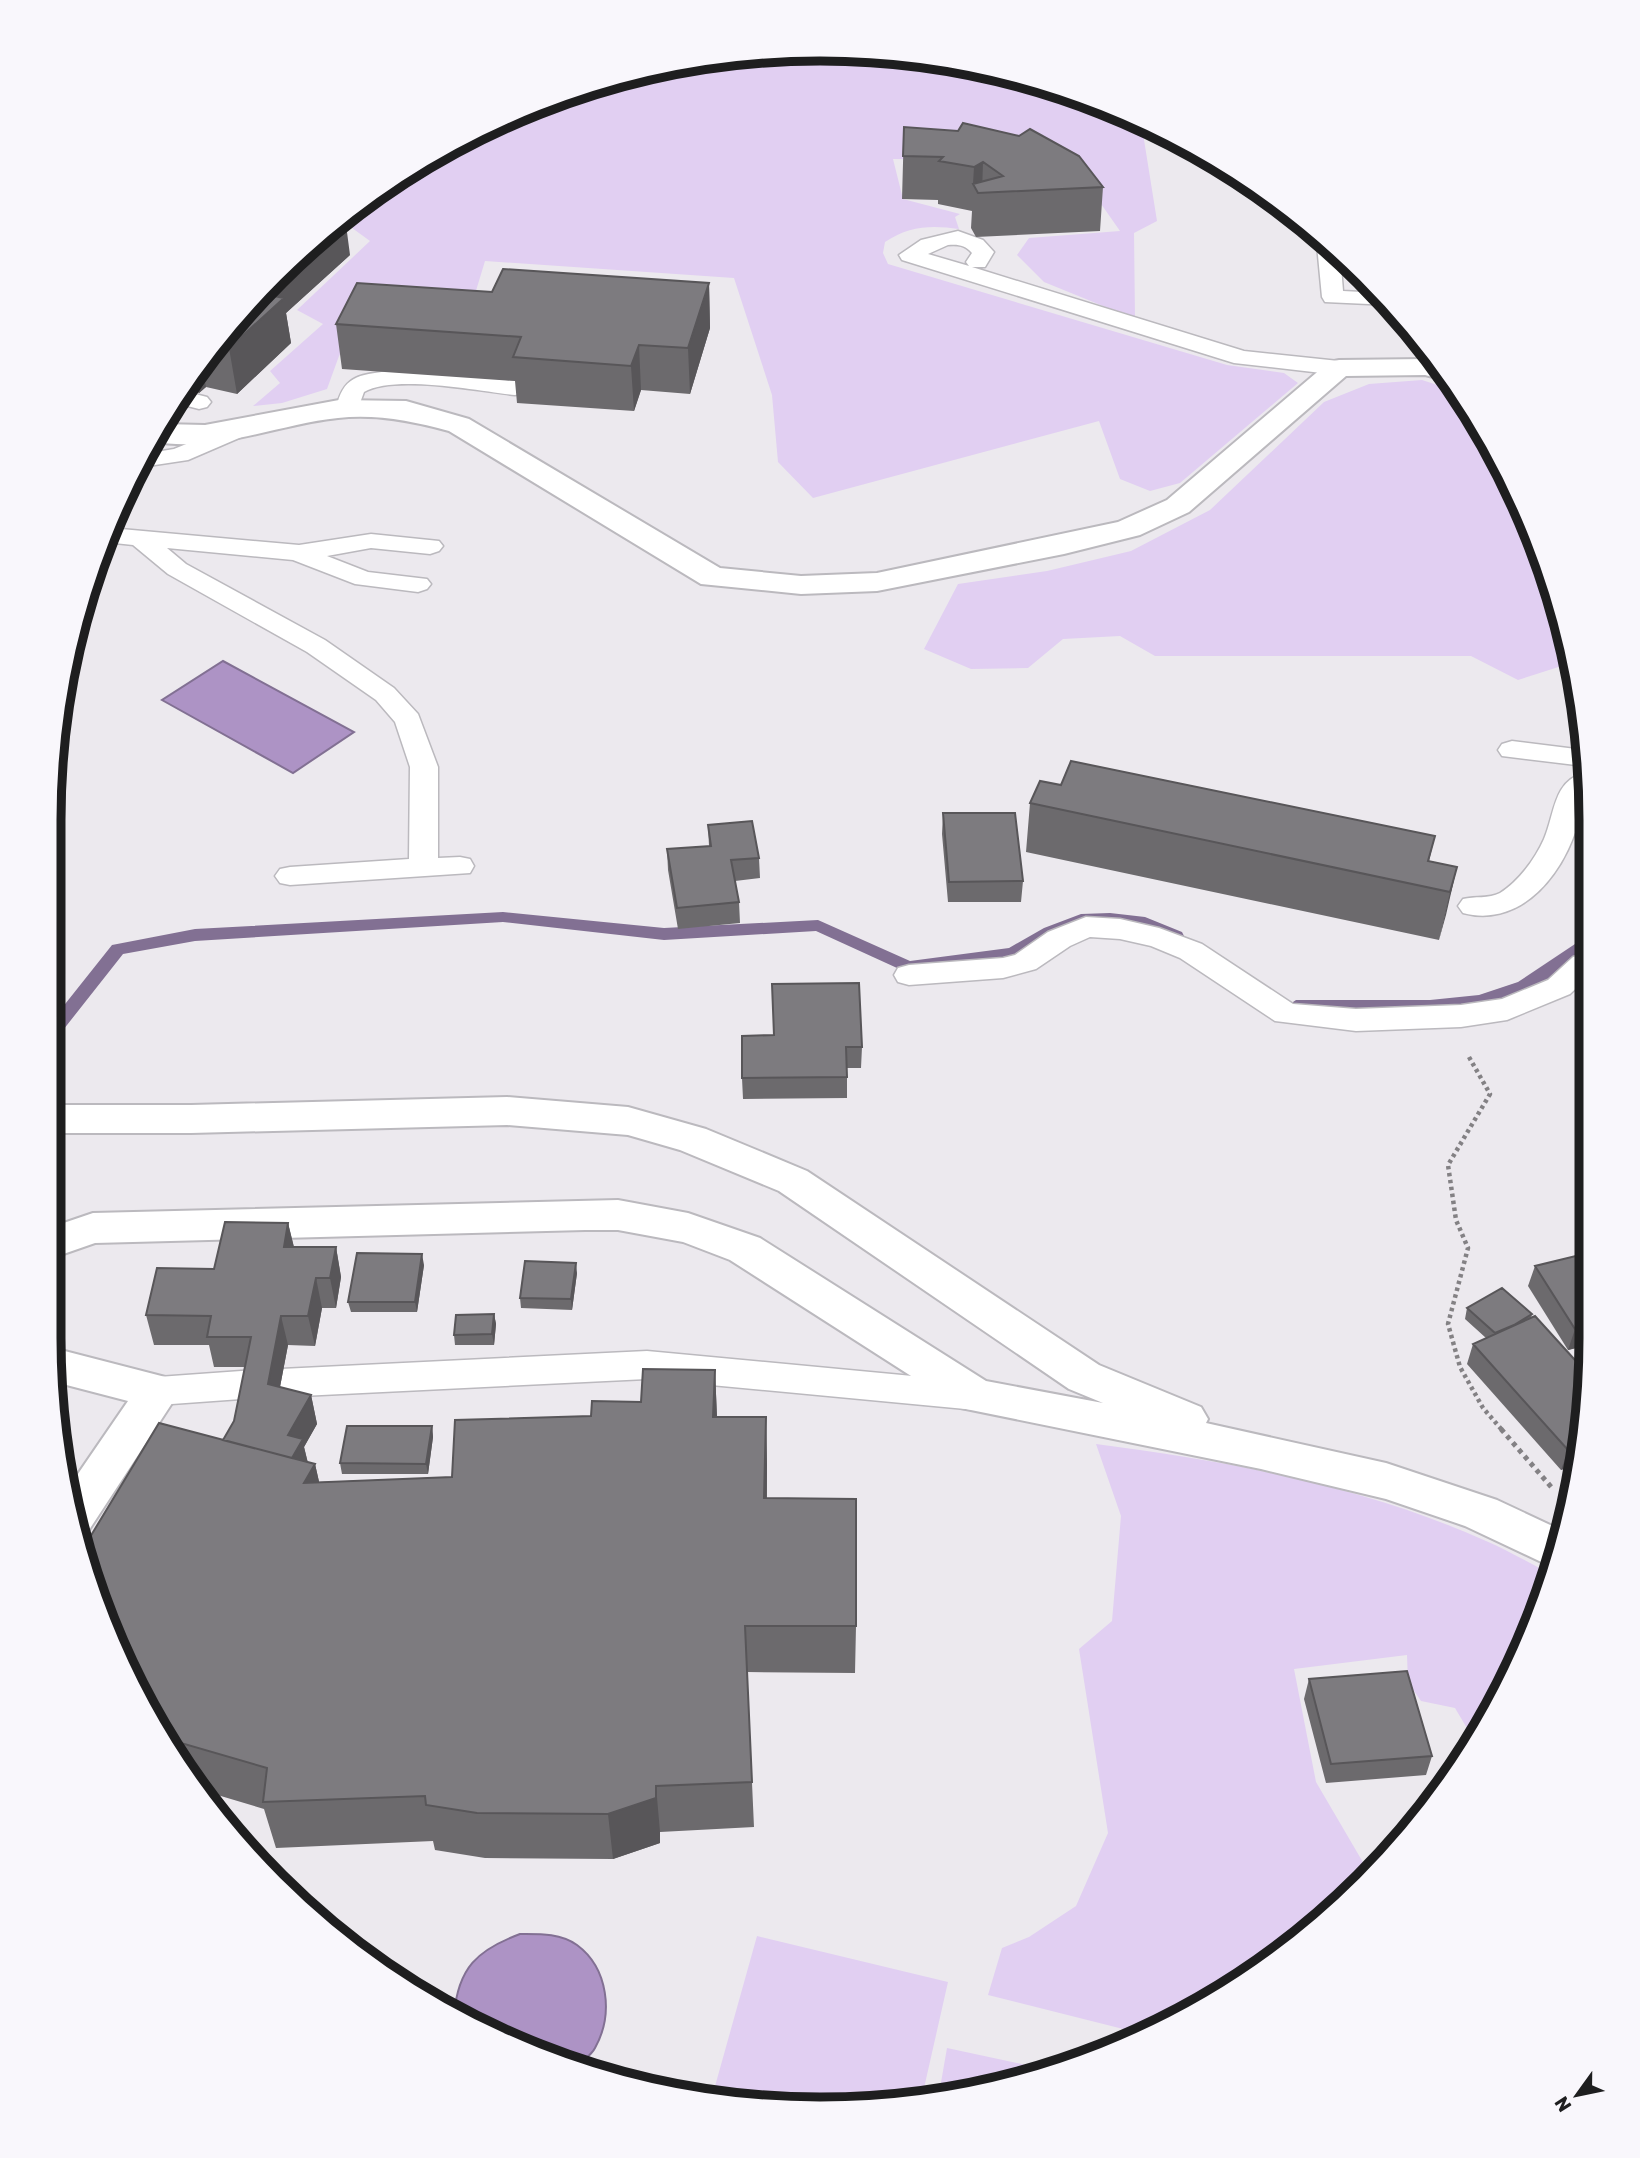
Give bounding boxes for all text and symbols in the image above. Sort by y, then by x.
north arrow [1542,2060,1612,2130]
text: N [1550,2092,1577,2116]

